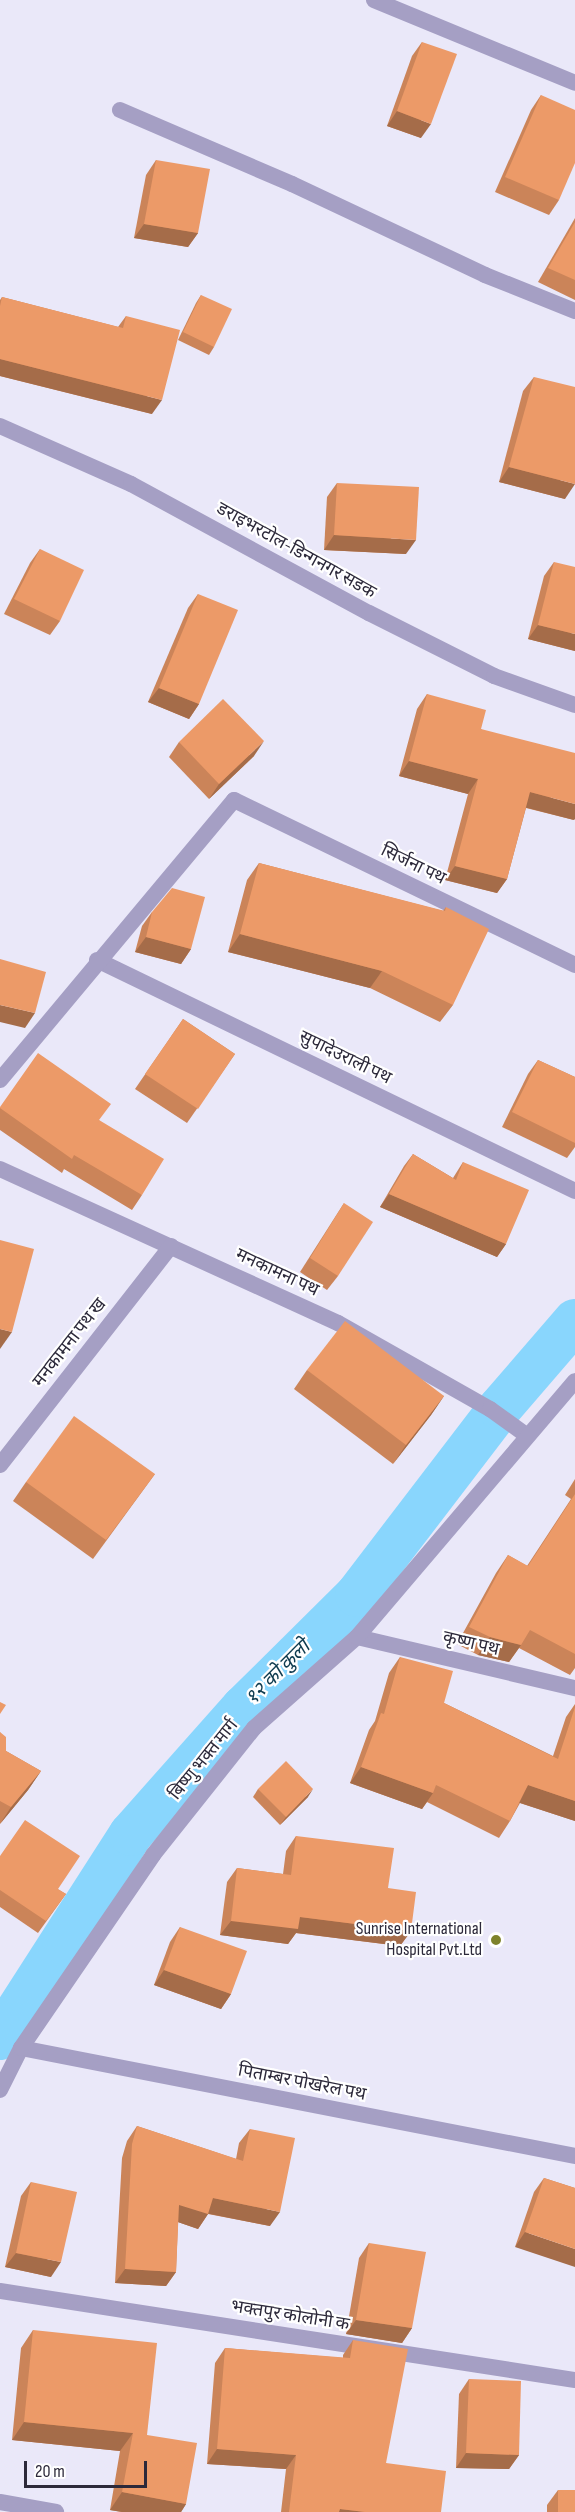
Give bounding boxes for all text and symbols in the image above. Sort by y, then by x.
street label: डराइभरटोल-डिन्गनगर सडक [213,498,379,604]
street label: सिर्जना पथ [377,840,449,890]
street label: सुपादेउराली पथ [295,1026,395,1090]
street label: मनकामना पथ [232,1244,322,1302]
street label: मनकामना पथ ख [29,1294,111,1392]
street label: कृष्ण पथ [441,1627,501,1661]
water label: १२ को कुलो [241,1636,315,1710]
street label: बिष्णु भक्त मार्ग [165,1715,243,1805]
place label: Sunrise International Hospital Pvt.Ltd [356,1919,482,1962]
marker: Sunrise International Hospital Pvt.Ltd [487,1931,505,1949]
street label: पिताम्बर पोखरेल पथ [236,2060,368,2106]
street label: भक्तपुर कोलोनी क [229,2296,351,2336]
scale bar [27,2449,150,2487]
text: 20 m [35,2461,65,2482]

